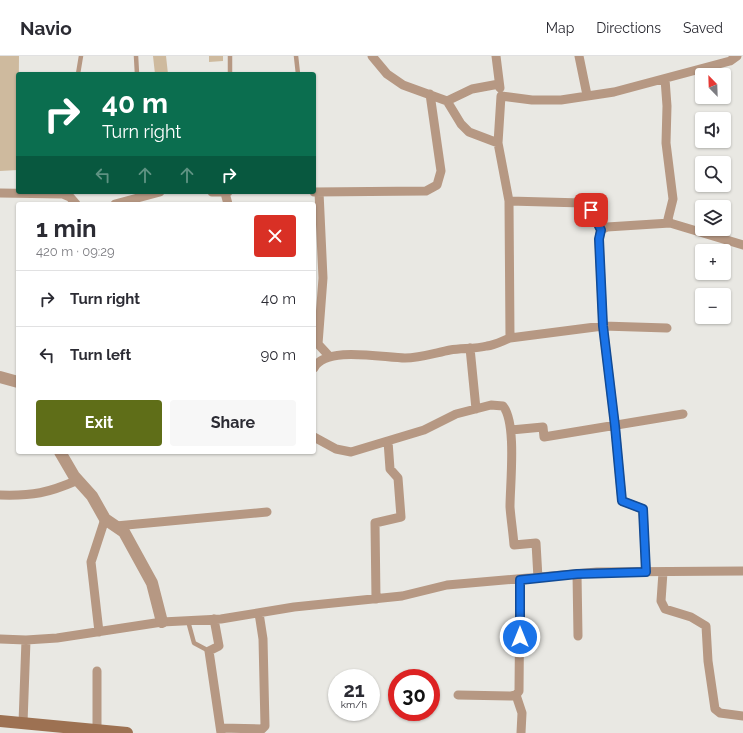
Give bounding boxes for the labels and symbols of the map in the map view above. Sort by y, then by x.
north arrow [695,68,731,104]
pin [574,193,608,227]
position arrow [499,616,541,658]
speed limit sign: 30 [388,669,440,721]

